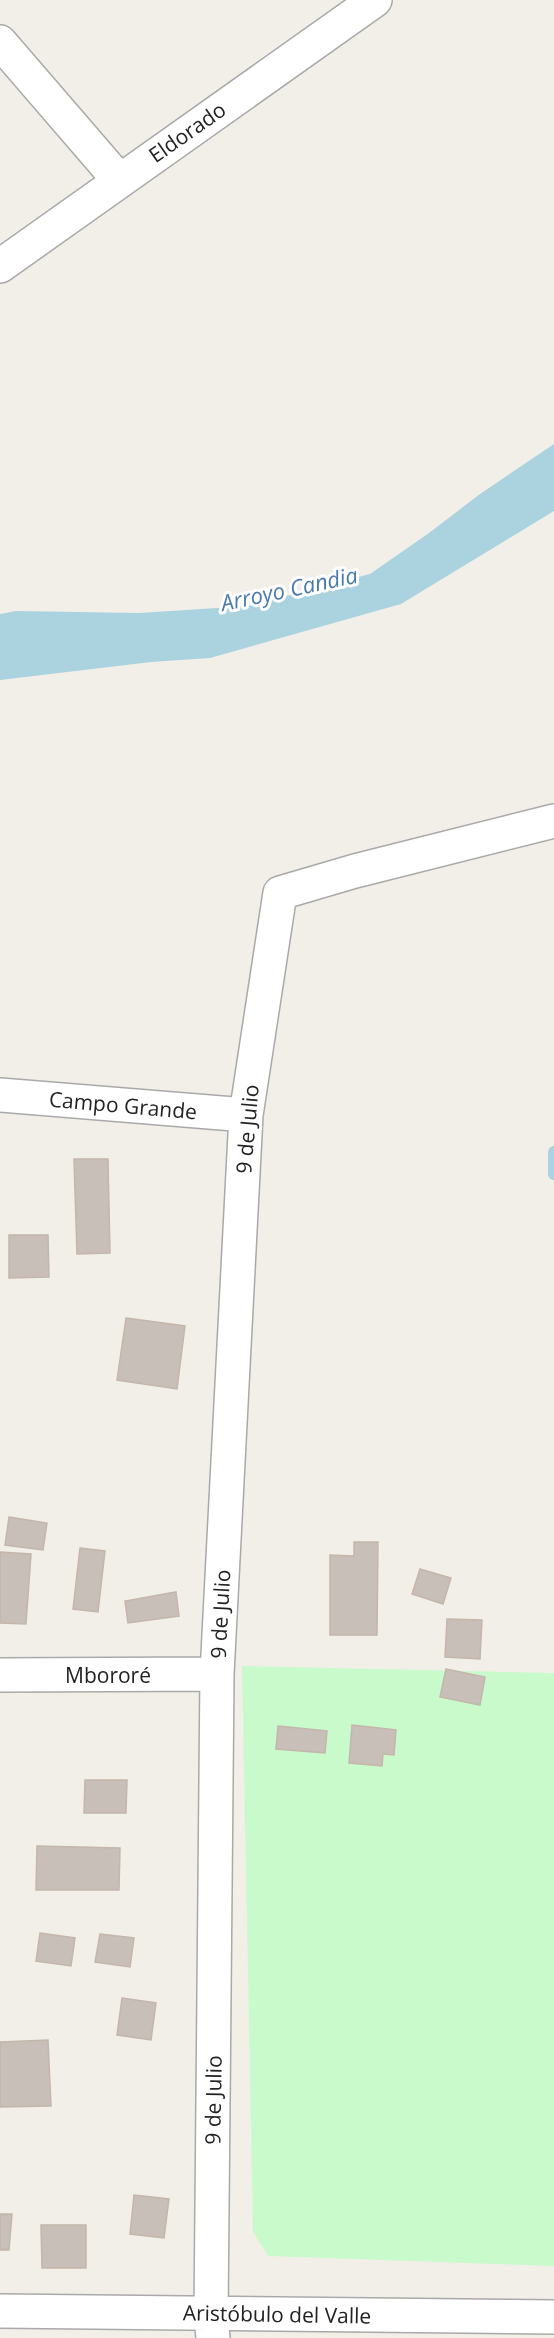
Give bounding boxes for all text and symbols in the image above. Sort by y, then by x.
street label: Eldorado [143,95,231,169]
water label: Arroyo Candia [216,559,360,618]
street label: 9 de Julio [229,1083,265,1175]
street label: Campo Grande [48,1085,198,1125]
street label: 9 de Julio [204,1569,236,1659]
street label: Mbororé [65,1661,151,1689]
street label: 9 de Julio [198,2055,228,2145]
street label: Aristóbulo del Valle [183,2298,371,2330]

